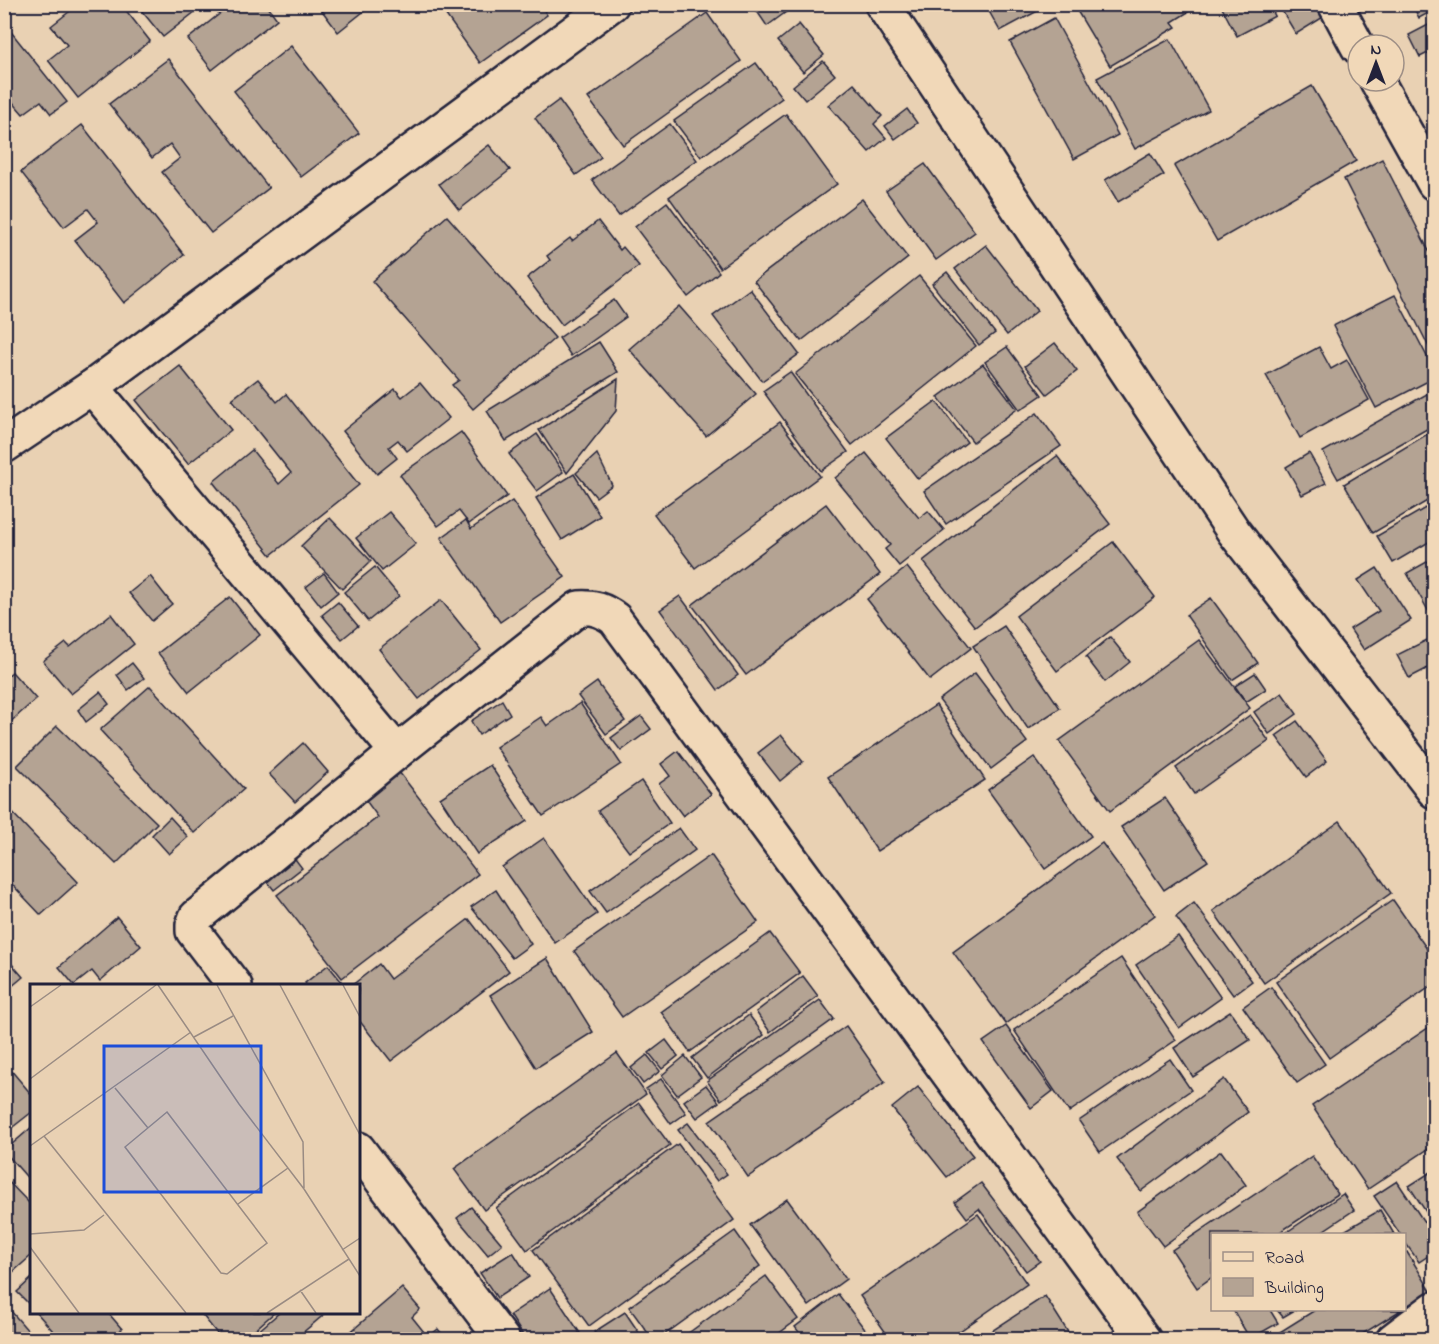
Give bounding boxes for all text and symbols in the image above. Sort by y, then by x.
north arrow [1346,33,1406,93]
text: N [1371,38,1382,62]
inset map [30,984,360,1314]
legend [1211,1233,1406,1311]
text: Road [1265,1246,1304,1272]
text: Building [1264,1276,1324,1303]

